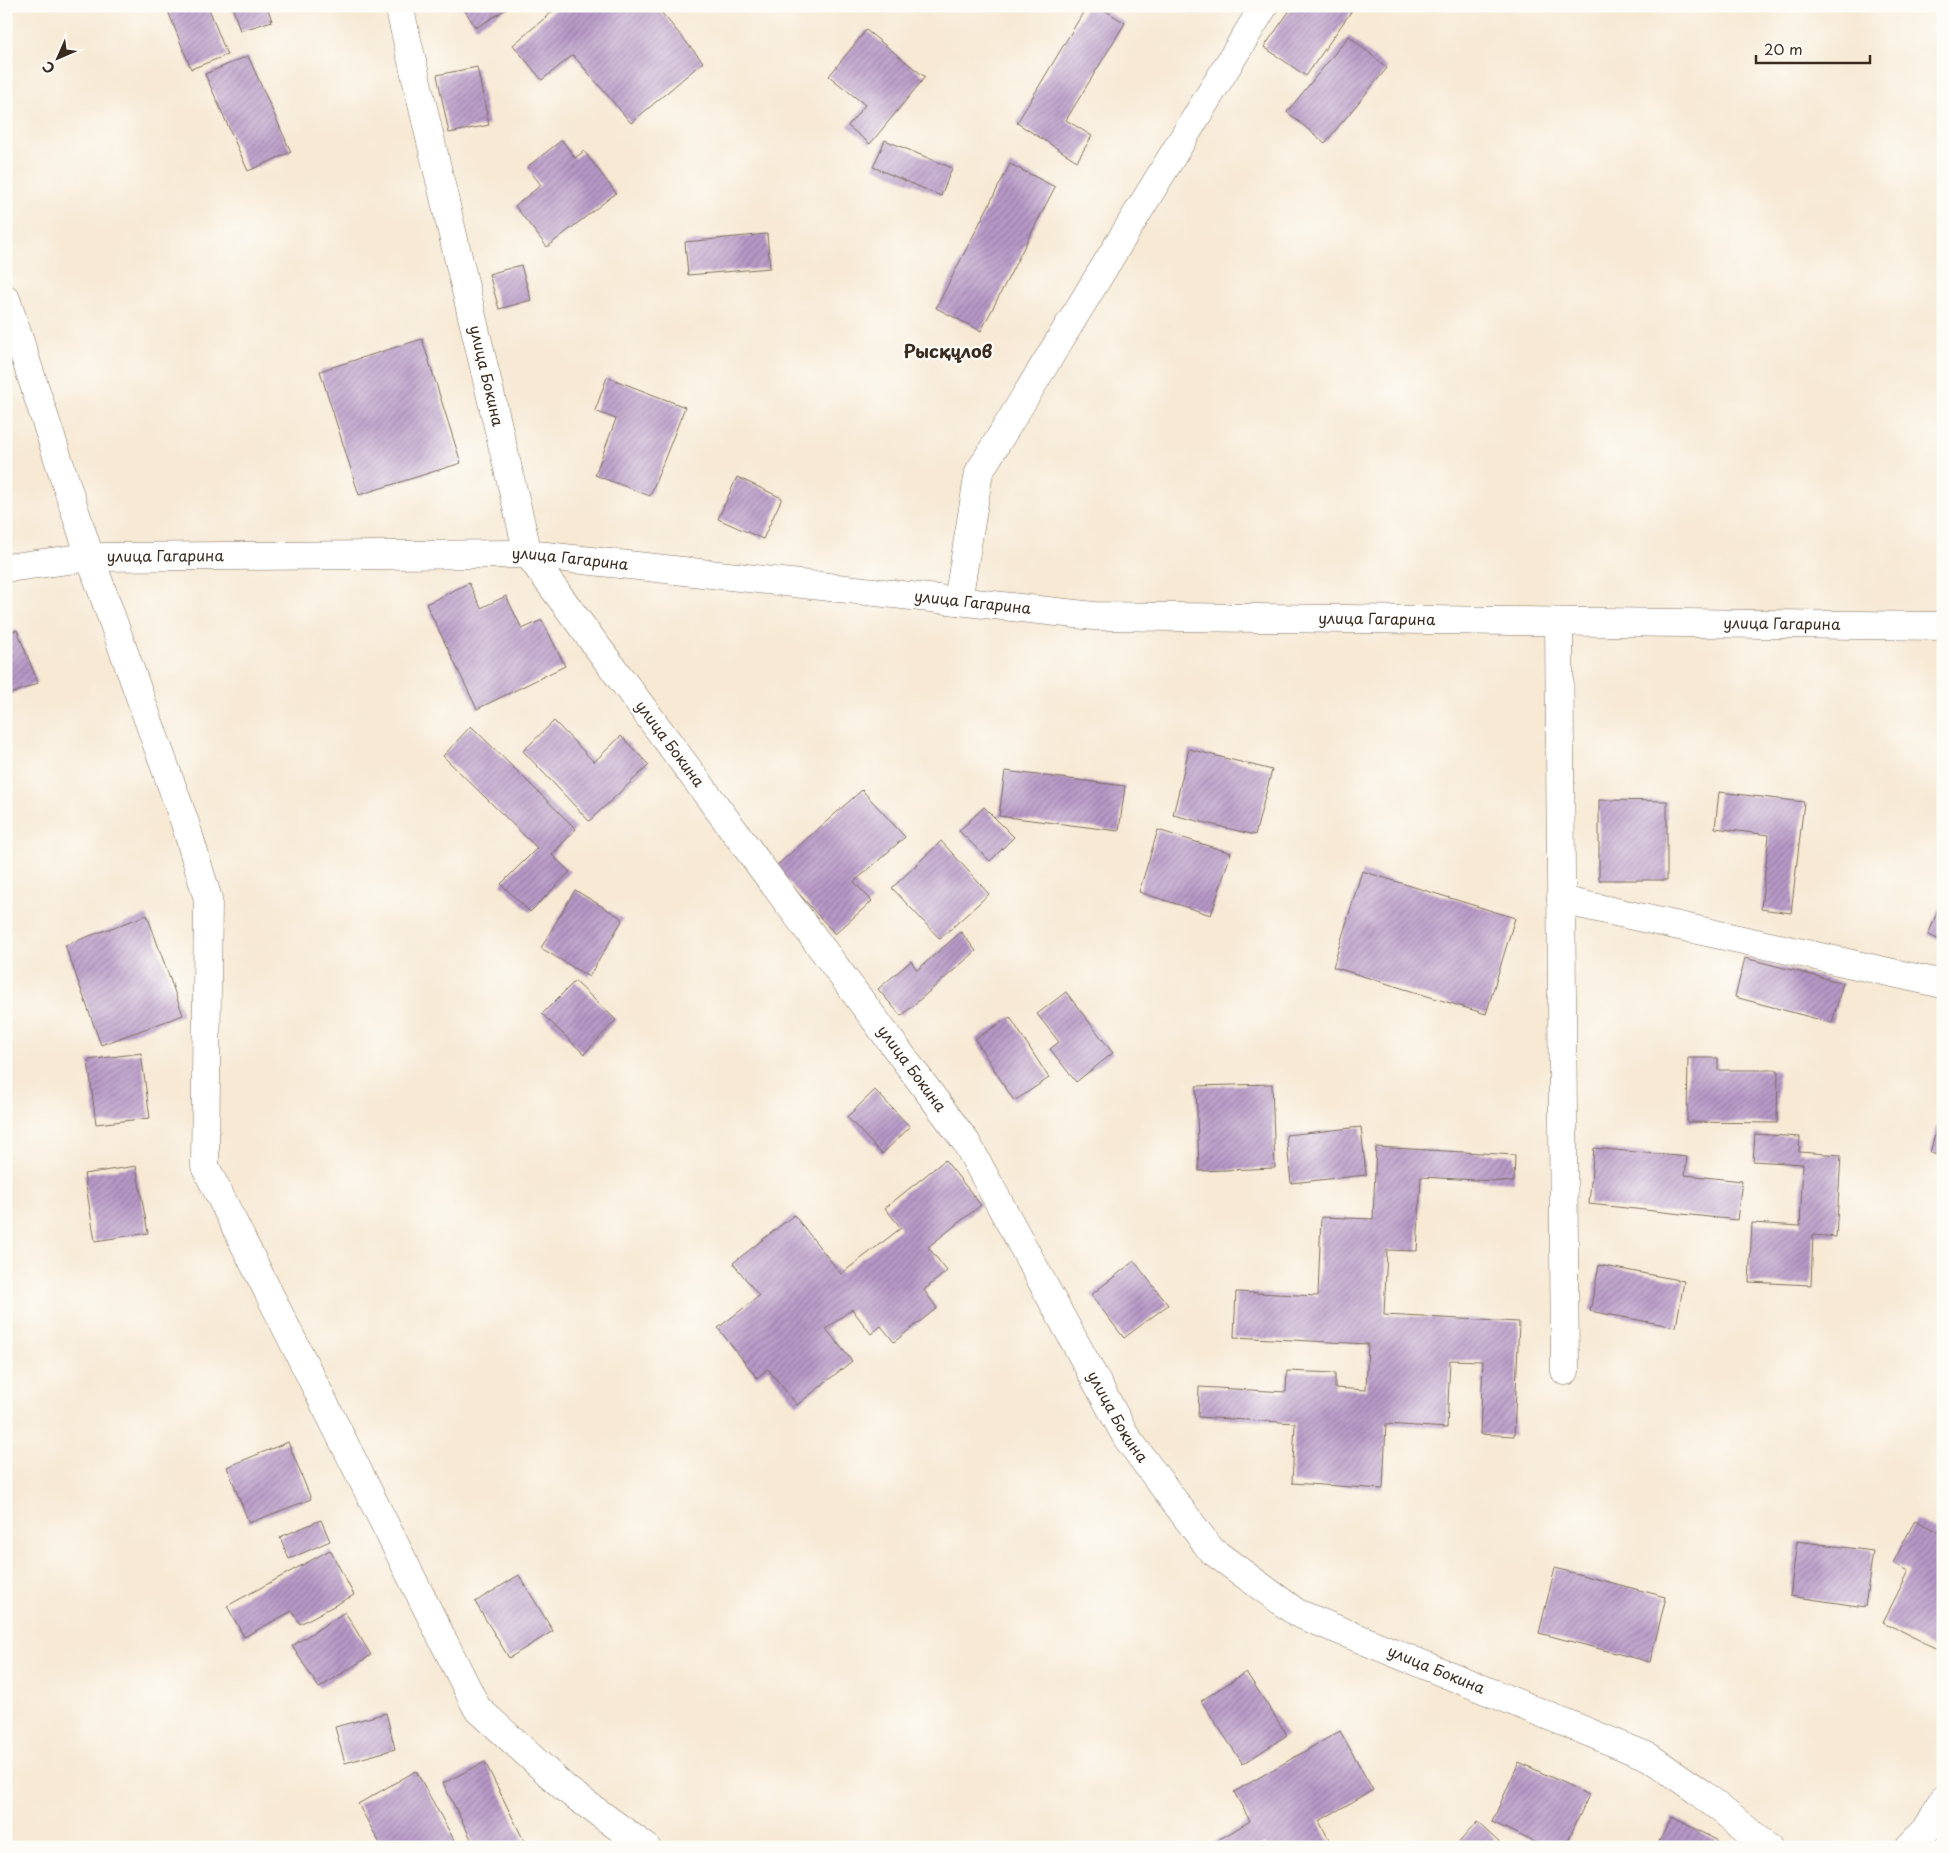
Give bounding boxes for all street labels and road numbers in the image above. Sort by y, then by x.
street label: улица Бокина [465,323,511,429]
street label: улица Гагарина [512,541,630,575]
street label: улица Гагарина [107,543,225,567]
street label: улица Гагарина [913,583,1033,619]
street label: улица Гагарина [1318,606,1436,630]
street label: улица Гагарина [1723,610,1841,635]
street label: улица Бокина [631,695,711,792]
street label: улица Бокина [873,1020,953,1117]
street label: улица Бокина [1083,1366,1155,1467]
street label: улица Бокина [1385,1638,1489,1699]

